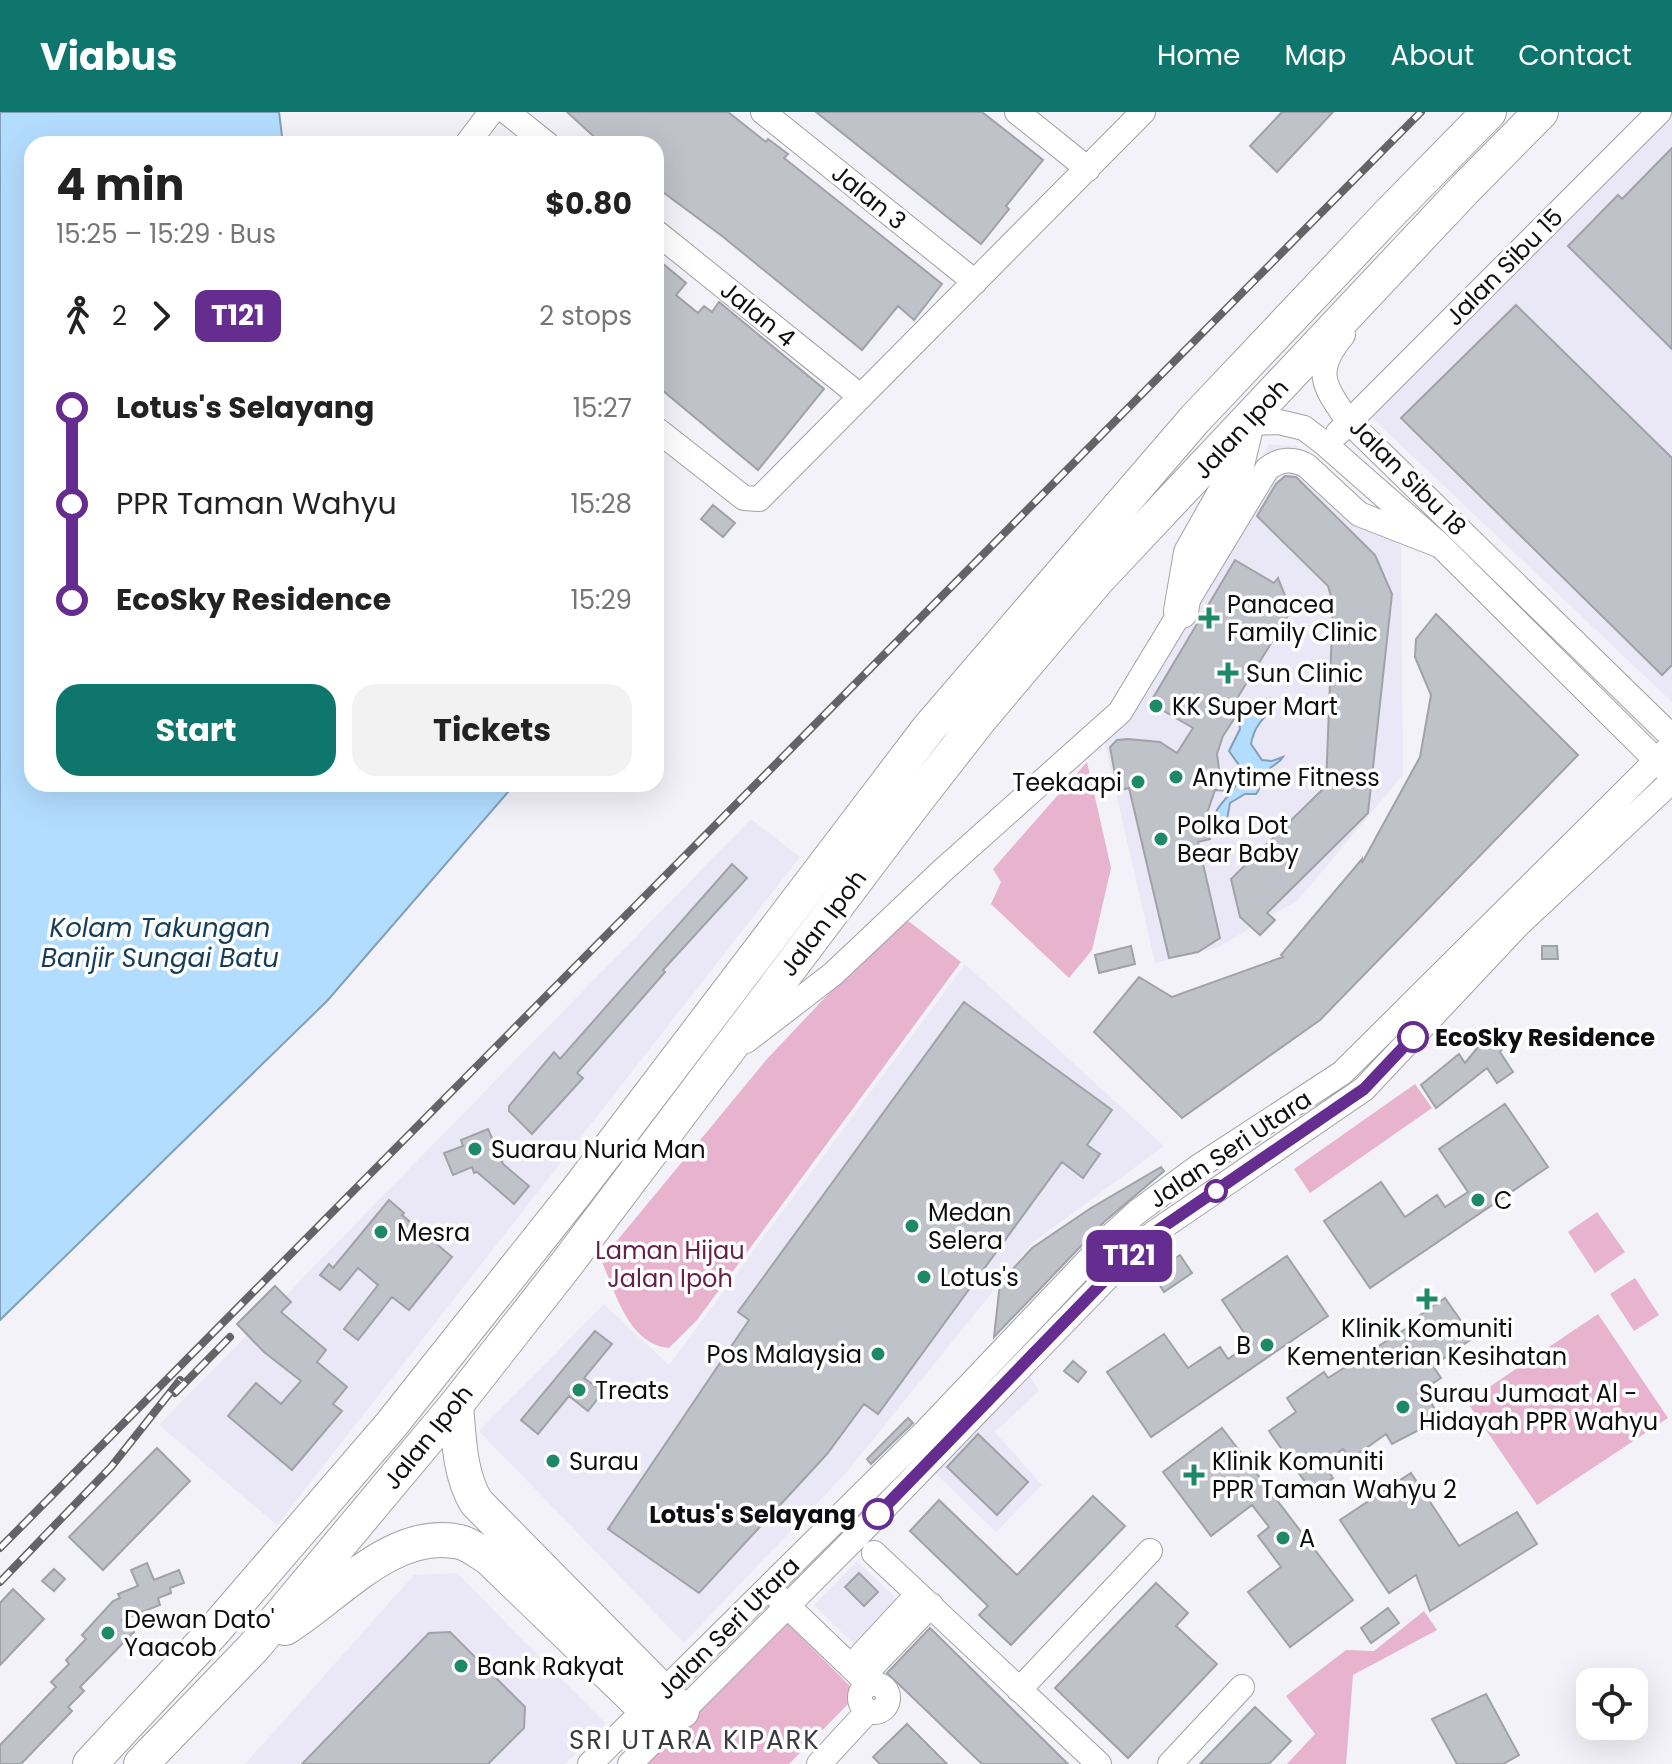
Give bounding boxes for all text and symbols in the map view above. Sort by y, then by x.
text: Viabus [40,30,177,83]
text: Home [1157,36,1240,75]
text: Map [1284,36,1346,75]
text: About [1390,36,1474,75]
text: Contact [1518,36,1632,75]
text: 4 min [56,154,184,215]
street label: Jalan 3 [825,157,913,237]
text: $0.80 [545,182,632,225]
street label: Jalan Sibu 15 [1438,201,1570,333]
text: 15:25 – 15:29 · Bus [56,216,276,252]
street label: Jalan 4 [713,274,803,354]
icon: walk [56,294,100,338]
icon: forward [139,294,183,338]
text: T121 [211,296,265,335]
text: 2 [112,298,127,334]
text: 2 stops [539,298,632,334]
street label: Jalan Ipoh [1186,372,1296,486]
text: Lotus's Selayang [116,386,374,429]
text: 15:27 [573,390,632,426]
street label: Jalan Sibu 18 [1342,411,1474,543]
text: PPR Taman Wahyu [116,482,397,525]
text: 15:28 [570,486,632,522]
text: EcoSky Residence [116,578,391,621]
text: 15:29 [570,582,632,618]
place label: Panacea Family Clinic [1227,588,1378,649]
marker: Panacea Family Clinic [1198,607,1220,629]
place label: Sun Clinic [1246,657,1363,690]
marker: Sun Clinic [1217,662,1239,684]
button: Start [56,684,336,776]
button: Tickets [352,684,632,776]
place label: KK Super Mart [1172,690,1338,723]
marker: KK Super Mart [1147,697,1165,715]
place label: Anytime Fitness [1192,761,1380,794]
place label: Teekaapi [1012,766,1122,799]
marker: Anytime Fitness [1167,768,1185,786]
marker: Teekaapi [1129,773,1147,791]
place label: Polka Dot Bear Baby [1177,809,1299,870]
marker: Polka Dot Bear Baby [1152,830,1170,848]
street label: Jalan Ipoh [772,863,874,983]
water label: Kolam Takungan Banjir Sungai Batu [41,910,279,976]
place label: EcoSky Residence [1435,1021,1655,1054]
marker: EcoSky Residence [1398,1022,1428,1052]
street label: Jalan Seri Utara [1142,1082,1318,1216]
place label: Suarau Nuria Man [491,1133,706,1166]
marker: Suarau Nuria Man [466,1140,484,1158]
unlabelled marker [1205,1180,1227,1202]
place label: C [1494,1184,1513,1217]
marker: C [1469,1191,1487,1209]
place label: Medan Selera [928,1196,1011,1257]
place label: Mesra [397,1216,470,1249]
marker: Medan Selera [903,1217,921,1235]
marker: Mesra [372,1223,390,1241]
line badge: T121 [1073,1230,1185,1282]
park label: Laman Hijau Jalan Ipoh [595,1234,745,1295]
text: T121 [1102,1236,1156,1275]
place label: Lotus's [940,1261,1019,1294]
marker: Lotus's [915,1268,933,1286]
marker: Klinik Komuniti Kementerian Kesihatan [1416,1288,1438,1310]
place label: Klinik Komuniti Kementerian Kesihatan [1287,1312,1567,1373]
place label: B [1236,1329,1251,1362]
marker: B [1258,1336,1276,1354]
place label: Pos Malaysia [707,1338,862,1371]
marker: Pos Malaysia [869,1345,887,1363]
place label: Treats [595,1374,669,1407]
place label: Surau Jumaat Al - Hidayah PPR Wahyu [1419,1377,1658,1438]
street label: Jalan Ipoh [376,1378,480,1496]
marker: Treats [570,1381,588,1399]
marker: Surau Jumaat Al - Hidayah PPR Wahyu [1394,1398,1412,1416]
place label: Surau [569,1445,639,1478]
place label: Klinik Komuniti PPR Taman Wahyu 2 [1212,1445,1457,1506]
marker: Surau [544,1452,562,1470]
marker: Klinik Komuniti PPR Taman Wahyu 2 [1183,1464,1205,1486]
place label: Lotus's Selayang [649,1498,856,1531]
marker: Lotus's Selayang [863,1499,893,1529]
place label: A [1299,1522,1315,1555]
marker: A [1274,1529,1292,1547]
street label: Jalan Seri Utara [649,1549,807,1707]
place label: Dewan Dato' Yaacob [124,1603,275,1664]
marker: Dewan Dato' Yaacob [99,1624,117,1642]
place label: Bank Rakyat [477,1650,624,1683]
marker: Bank Rakyat [452,1657,470,1675]
map controls [1576,1668,1648,1740]
button: locate [1576,1668,1648,1740]
district label: SRI UTARA KIPARK [569,1722,821,1758]

